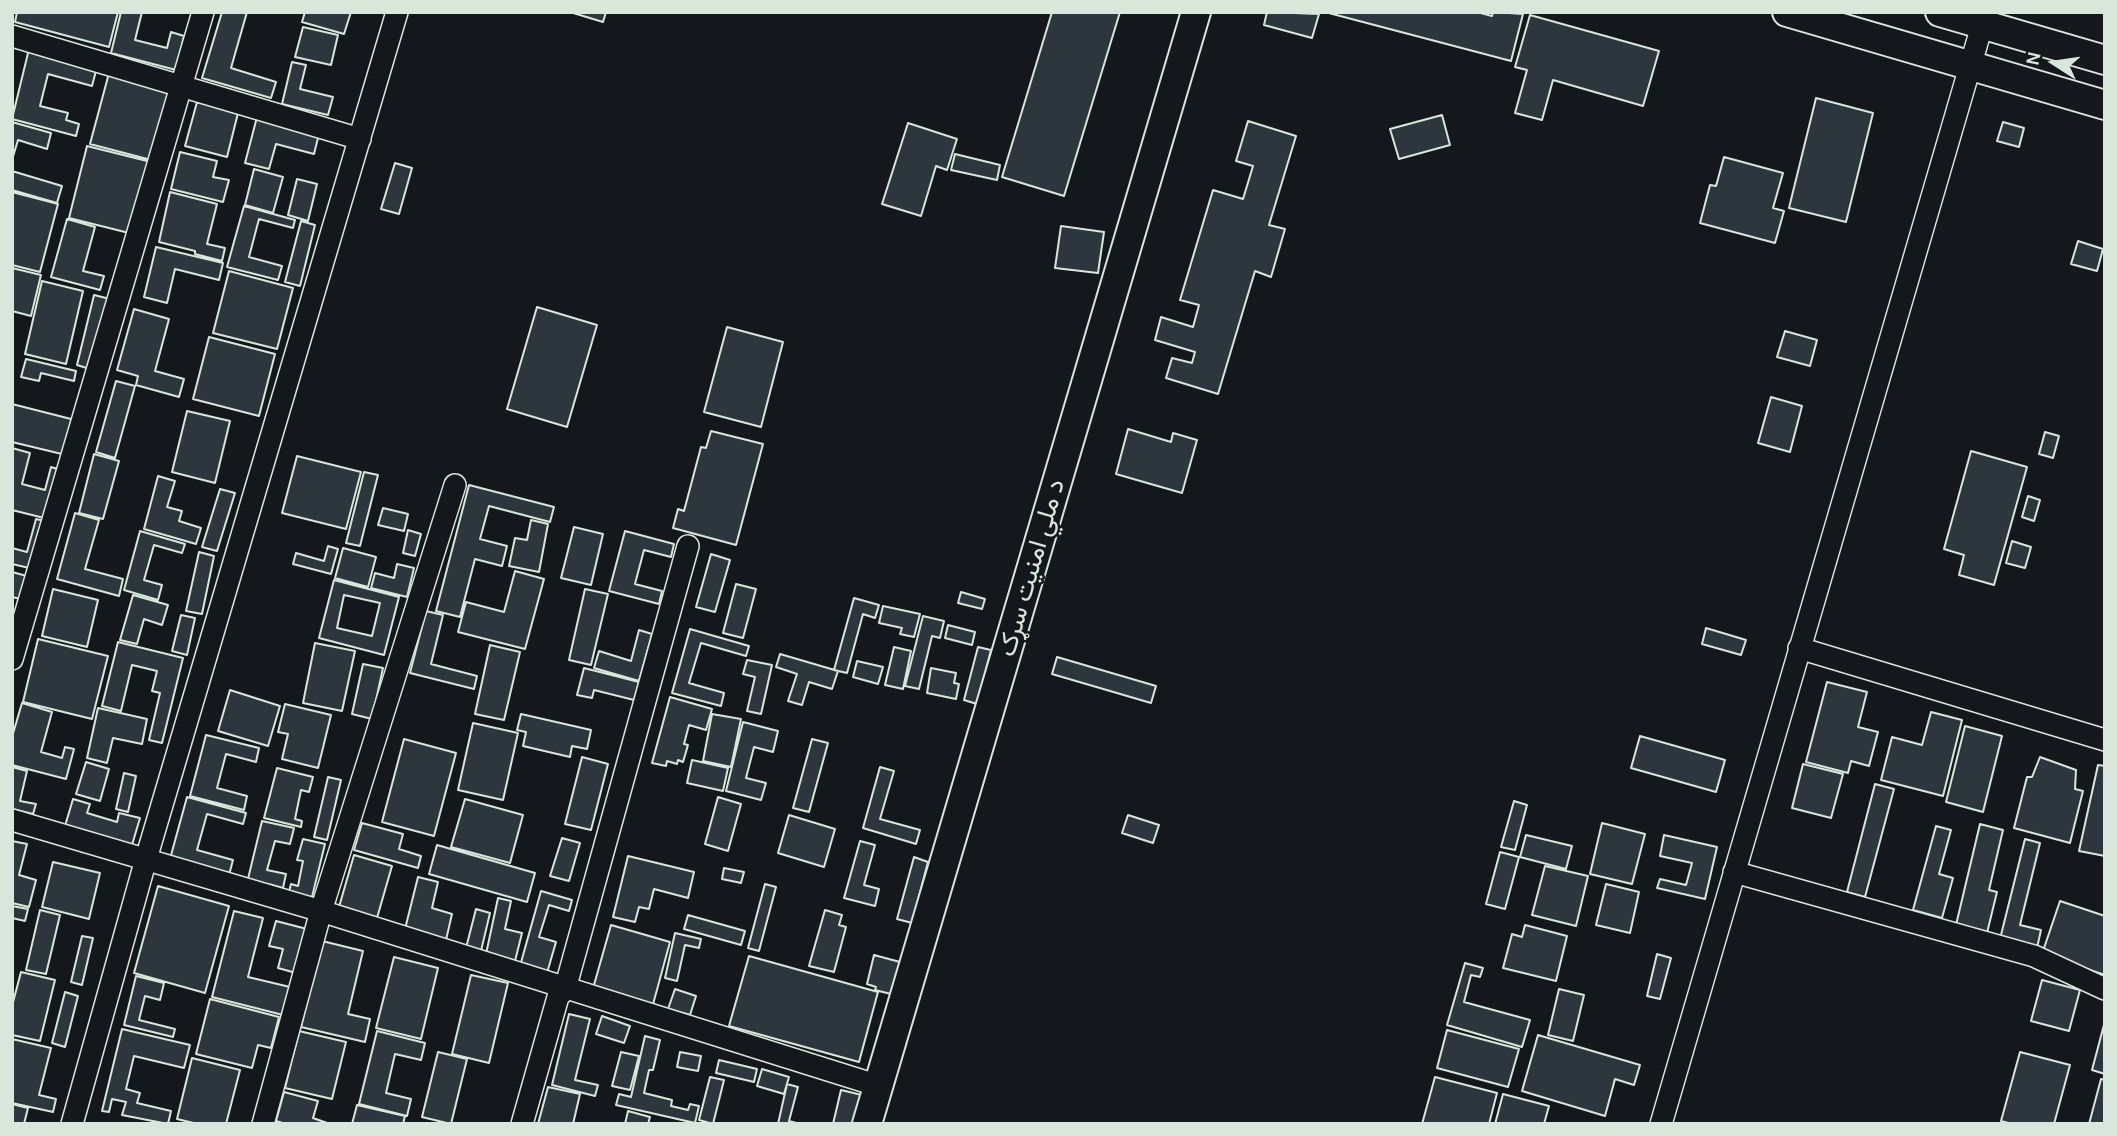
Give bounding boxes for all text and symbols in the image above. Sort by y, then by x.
north arrow [2019,28,2089,98]
text: N [2021,50,2046,68]
street label: د ملي امنیت سړک [992,476,1072,660]

